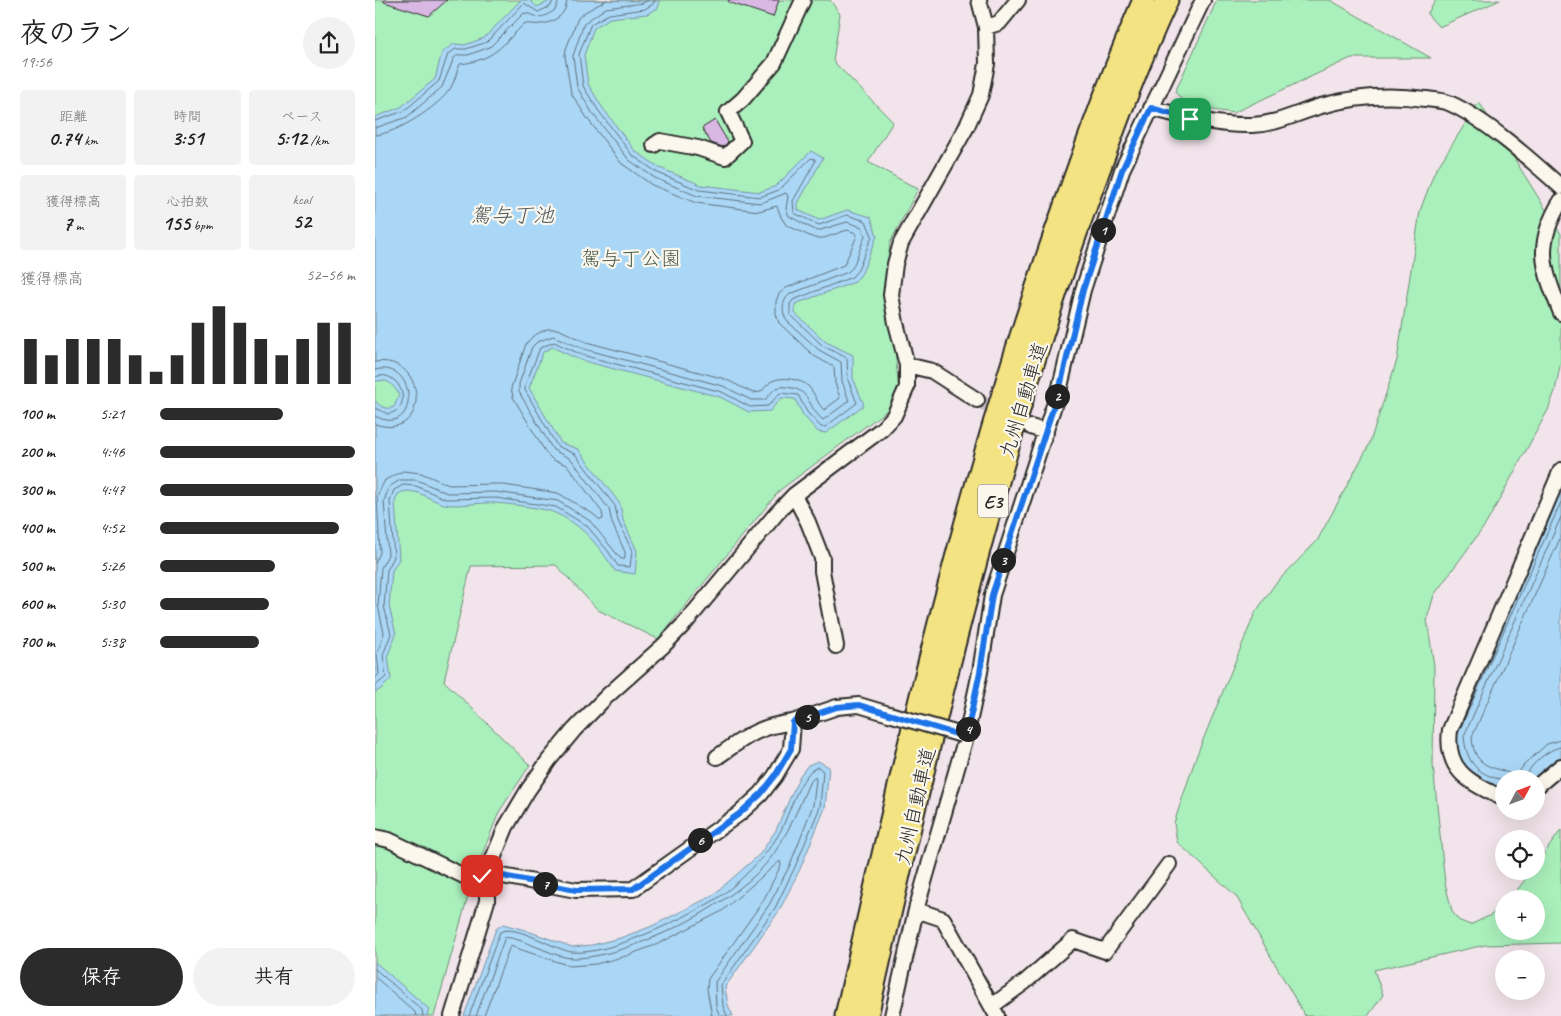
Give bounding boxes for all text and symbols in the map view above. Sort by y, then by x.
text: 夜のラン [20,15,132,50]
button: share [303,17,355,69]
text: 19:56 [20,52,52,72]
pin [1169,98,1211,140]
icon: arrive [1176,105,1204,133]
text: 距離 [59,108,87,125]
text: 時間 [173,108,201,125]
text: ペース [281,108,322,125]
text: 0.74 [48,125,81,151]
text: 3:51 [171,125,204,151]
text: 5:12 [275,125,307,151]
text: km [81,132,98,149]
text: /km [307,132,329,149]
text: kcal [293,191,311,208]
text: 獲得標高 [45,193,101,210]
text: 心拍数 [166,193,208,210]
water label: 駕与丁池 [470,202,555,228]
text: 52 [293,208,311,234]
text: 7 [63,210,72,236]
text: 155 [162,210,190,236]
text: m [72,217,83,234]
text: bpm [190,217,213,234]
pin: 1 [1091,218,1115,242]
text: 1 [1100,222,1107,239]
park label: 駕与丁公園 [581,246,681,271]
text: 52–56 m [306,265,355,285]
text: 獲得標高 [20,269,84,289]
street label: 九州自動車道 [994,339,1053,461]
pin: 2 [1045,384,1069,408]
text: 2 [1054,388,1061,405]
text: 100 m [20,404,55,424]
text: 5:21 [100,404,125,424]
text: 200 m [20,442,55,462]
text: 4:46 [100,442,125,462]
text: 300 m [20,480,55,500]
text: 4:47 [100,480,125,500]
road number: E3 [978,484,1008,518]
text: 400 m [20,518,55,538]
text: 4:52 [100,518,125,538]
pin: 3 [991,548,1015,572]
text: 3 [1000,552,1007,569]
text: 500 m [20,556,54,576]
text: 5:26 [100,556,125,576]
text: 600 m [20,594,55,614]
text: 5:30 [100,594,125,614]
text: 700 m [20,632,55,652]
text: 5:38 [100,632,125,652]
pin: 5 [795,704,819,730]
text: 5 [804,709,811,726]
pin: 4 [955,716,981,742]
text: 4 [965,721,972,738]
street label: 九州自動車道 [890,745,941,867]
north arrow [1495,770,1545,820]
map controls [1495,770,1545,1000]
pin: 6 [687,828,713,852]
button: locate [1495,830,1545,880]
text: 6 [697,832,704,849]
pin [461,855,503,897]
icon: check [468,862,496,890]
pin: 7 [533,872,557,896]
text: 7 [542,876,549,893]
button: + [1495,890,1545,940]
button: 保存 [20,948,183,1006]
button: 共有 [193,948,355,1006]
button: − [1495,950,1545,1000]

